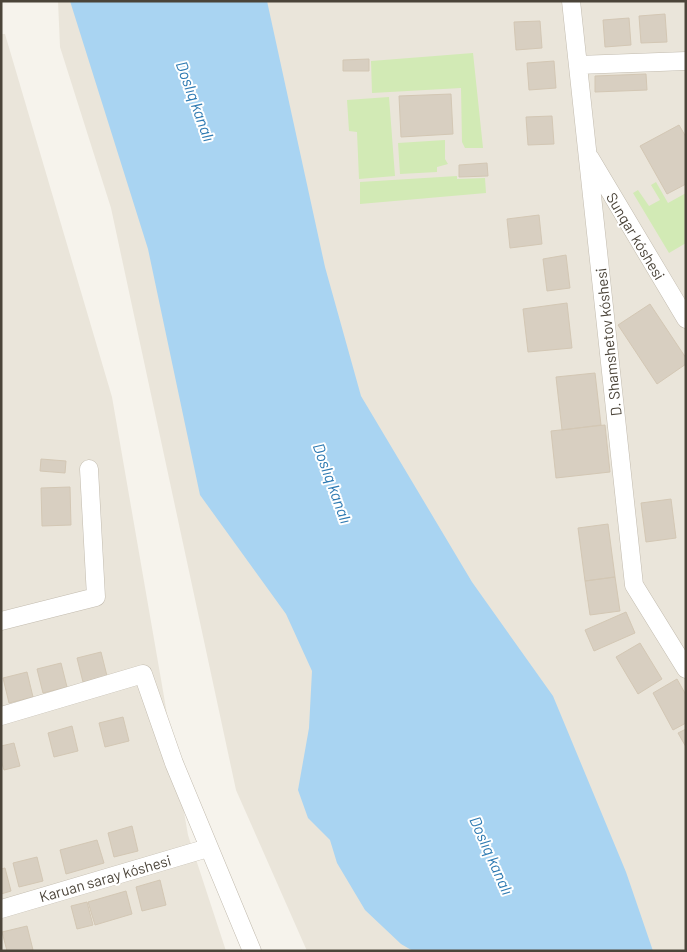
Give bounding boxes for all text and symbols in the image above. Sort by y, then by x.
water label: Doslıq kanalı [173,58,219,144]
street label: Sunqar kóshesi [603,189,669,283]
street label: D. Shamshetov kóshesi [591,267,625,417]
water label: Doslıq kanalı [310,440,356,526]
water label: Doslıq kanalı [466,813,518,897]
street label: Karuan saray kóshesi [37,851,173,905]

